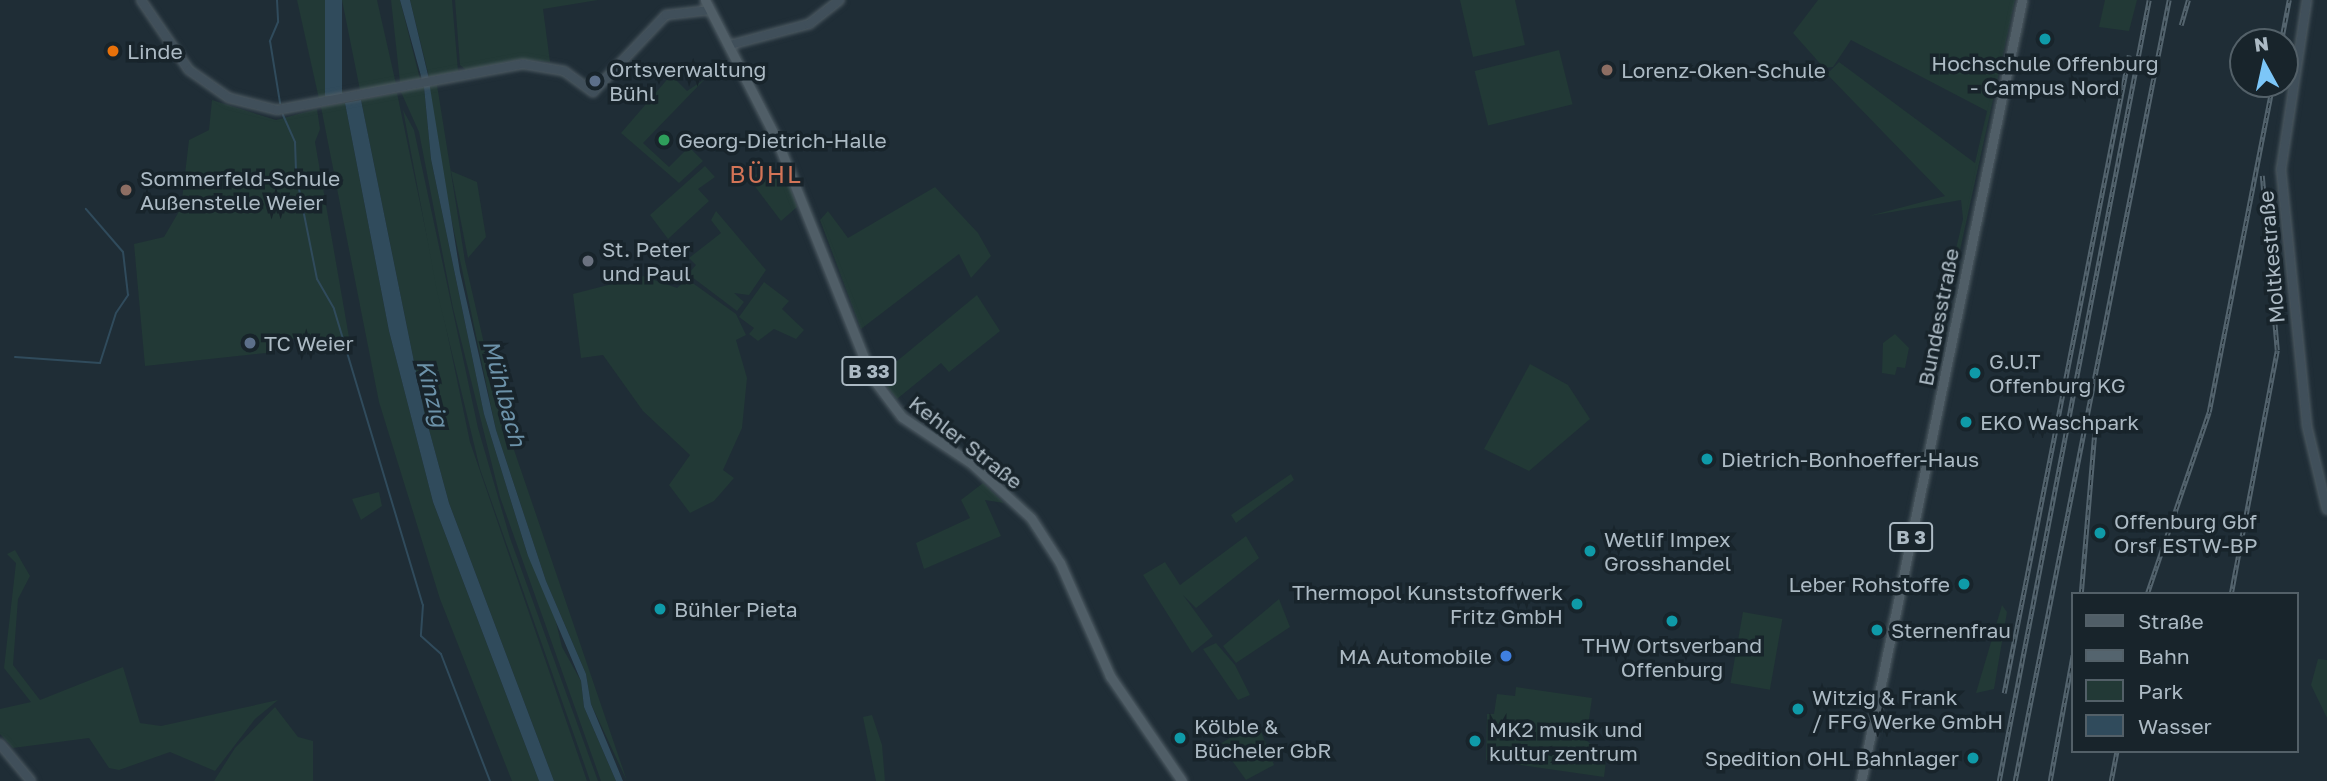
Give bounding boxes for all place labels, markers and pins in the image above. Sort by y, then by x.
marker: Hochschule Offenburg - Campus Nord [2037,31,2053,47]
place label: Linde [127,38,183,64]
marker: Linde [105,43,121,59]
place label: Hochschule Offenburg - Campus Nord [1931,50,2159,100]
place label: Ortsverwaltung Bühl [609,56,766,106]
place label: Lorenz-Oken-Schule [1621,57,1826,83]
marker: Lorenz-Oken-Schule [1599,62,1615,78]
marker: Ortsverwaltung Bühl [587,73,603,89]
place label: Georg-Dietrich-Halle [678,127,887,153]
marker: Georg-Dietrich-Halle [656,132,672,148]
place label: Sommerfeld-Schule Außenstelle Weier [140,165,340,215]
marker: Sommerfeld-Schule Außenstelle Weier [118,182,134,198]
place label: St. Peter und Paul [602,236,691,286]
marker: St. Peter und Paul [580,253,596,269]
place label: TC Weier [264,330,354,356]
marker: TC Weier [242,335,258,351]
place label: G.U.T Offenburg KG [1989,348,2126,398]
marker: G.U.T Offenburg KG [1967,365,1983,381]
place label: EKO Waschpark [1980,409,2139,435]
marker: EKO Waschpark [1958,414,1974,430]
place label: Dietrich-Bonhoeffer-Haus [1721,446,1979,472]
marker: Dietrich-Bonhoeffer-Haus [1699,451,1715,467]
place label: Offenburg Gbf Orsf ESTW-BP [2114,508,2257,558]
marker: Offenburg Gbf Orsf ESTW-BP [2092,525,2108,541]
place label: Wetlif Impex Grosshandel [1604,526,1731,576]
marker: Wetlif Impex Grosshandel [1582,543,1598,559]
place label: Leber Rohstoffe [1789,571,1950,597]
marker: Leber Rohstoffe [1956,576,1972,592]
place label: Thermopol Kunststoffwerk Fritz GmbH [1292,579,1563,629]
place label: Bühler Pieta [674,596,798,622]
marker: Thermopol Kunststoffwerk Fritz GmbH [1569,596,1585,612]
marker: Bühler Pieta [652,601,668,617]
marker: THW Ortsverband Offenburg [1664,613,1680,629]
place label: Sternenfrau [1891,617,2011,643]
marker: Sternenfrau [1869,622,1885,638]
place label: THW Ortsverband Offenburg [1582,632,1762,682]
place label: MA Automobile [1339,643,1492,669]
marker: MA Automobile [1498,648,1514,664]
place label: Witzig & Frank / FFG Werke GmbH [1812,684,2003,734]
marker: Witzig & Frank / FFG Werke GmbH [1790,701,1806,717]
place label: Kölble & Bücheler GbR [1194,713,1331,763]
place label: MK2 musik und kultur zentrum [1489,716,1643,766]
marker: Kölble & Bücheler GbR [1172,730,1188,746]
marker: MK2 musik und kultur zentrum [1467,733,1483,749]
place label: Spedition OHL Bahnlager [1705,745,1959,771]
marker: Spedition OHL Bahnlager [1965,750,1981,766]

